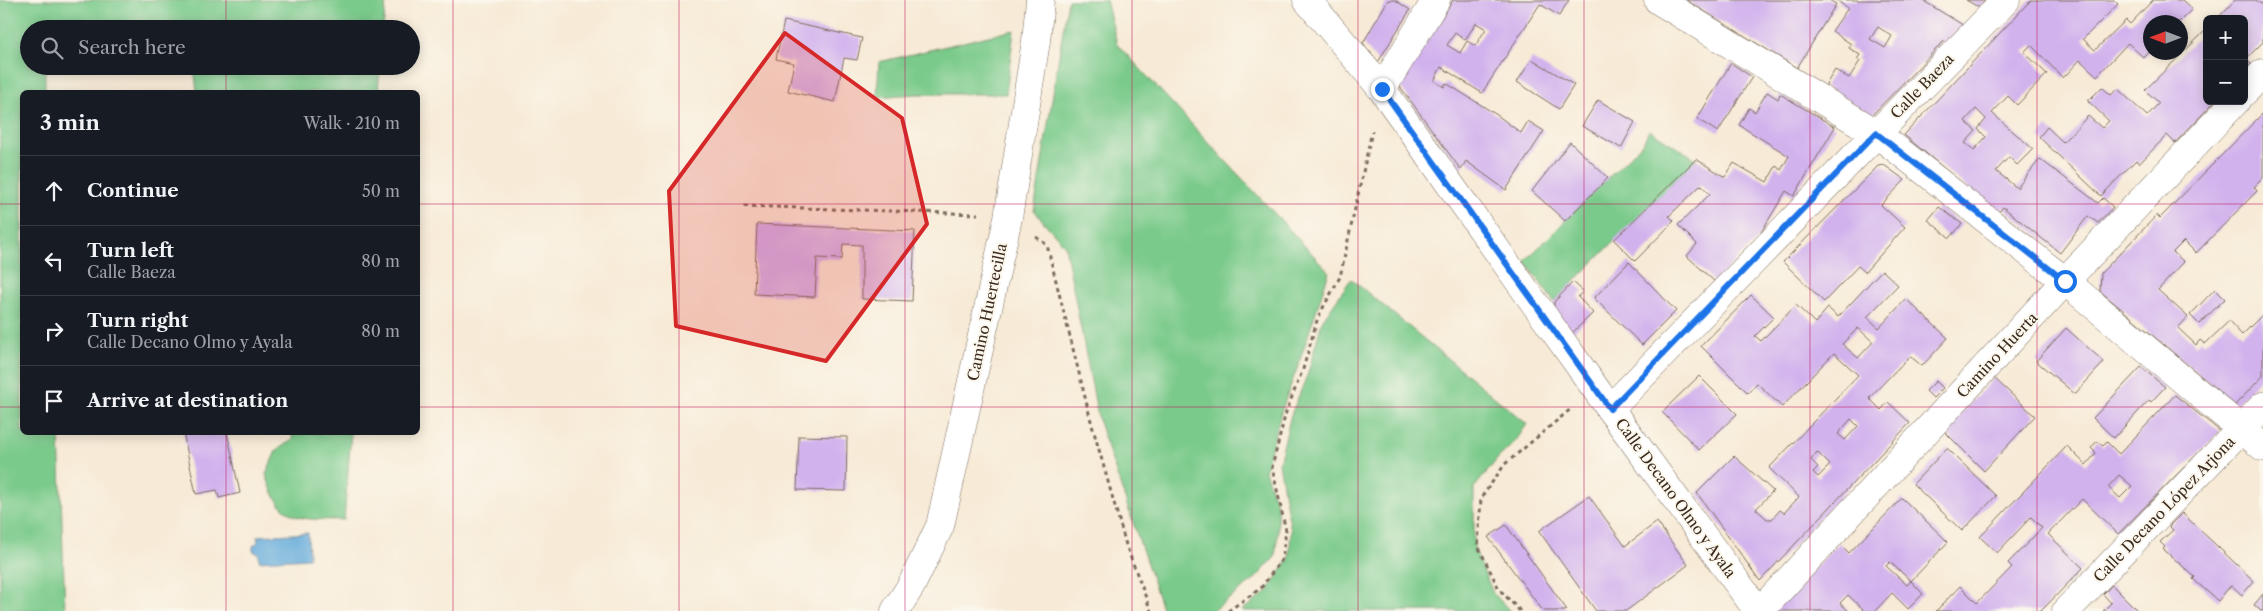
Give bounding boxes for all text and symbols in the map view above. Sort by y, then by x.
north arrow [2143,15,2188,60]
map controls [2203,15,2248,105]
button: + [2203,15,2248,60]
search box [20,20,420,75]
icon: search [38,34,66,62]
text: Search here [78,36,186,59]
street label: Calle Baeza [1886,49,1958,123]
button: − [2203,60,2248,105]
route end [1371,78,1394,101]
text: 3 min [40,110,100,135]
text: Walk · 210 m [304,113,400,133]
icon: ahead [40,177,68,205]
text: Continue [87,179,179,202]
text: 50 m [362,181,400,201]
text: Turn left [87,239,174,262]
street label: Camino Huertecilla [963,241,1011,383]
icon: left [40,247,68,275]
text: 80 m [361,251,400,271]
text: Calle Baeza [87,262,176,282]
route start [2054,270,2077,293]
street label: Camino Huerta [1952,308,2042,402]
text: Turn right [87,309,188,332]
icon: right [40,317,68,345]
text: 80 m [361,321,400,341]
text: Calle Decano Olmo y Ayala [87,332,293,352]
icon: arrive [40,387,68,415]
text: Arrive at destination [87,389,288,412]
street label: Calle Decano Olmo y Ayala [1612,414,1740,582]
street label: Calle Decano López Arjona [2089,432,2239,586]

